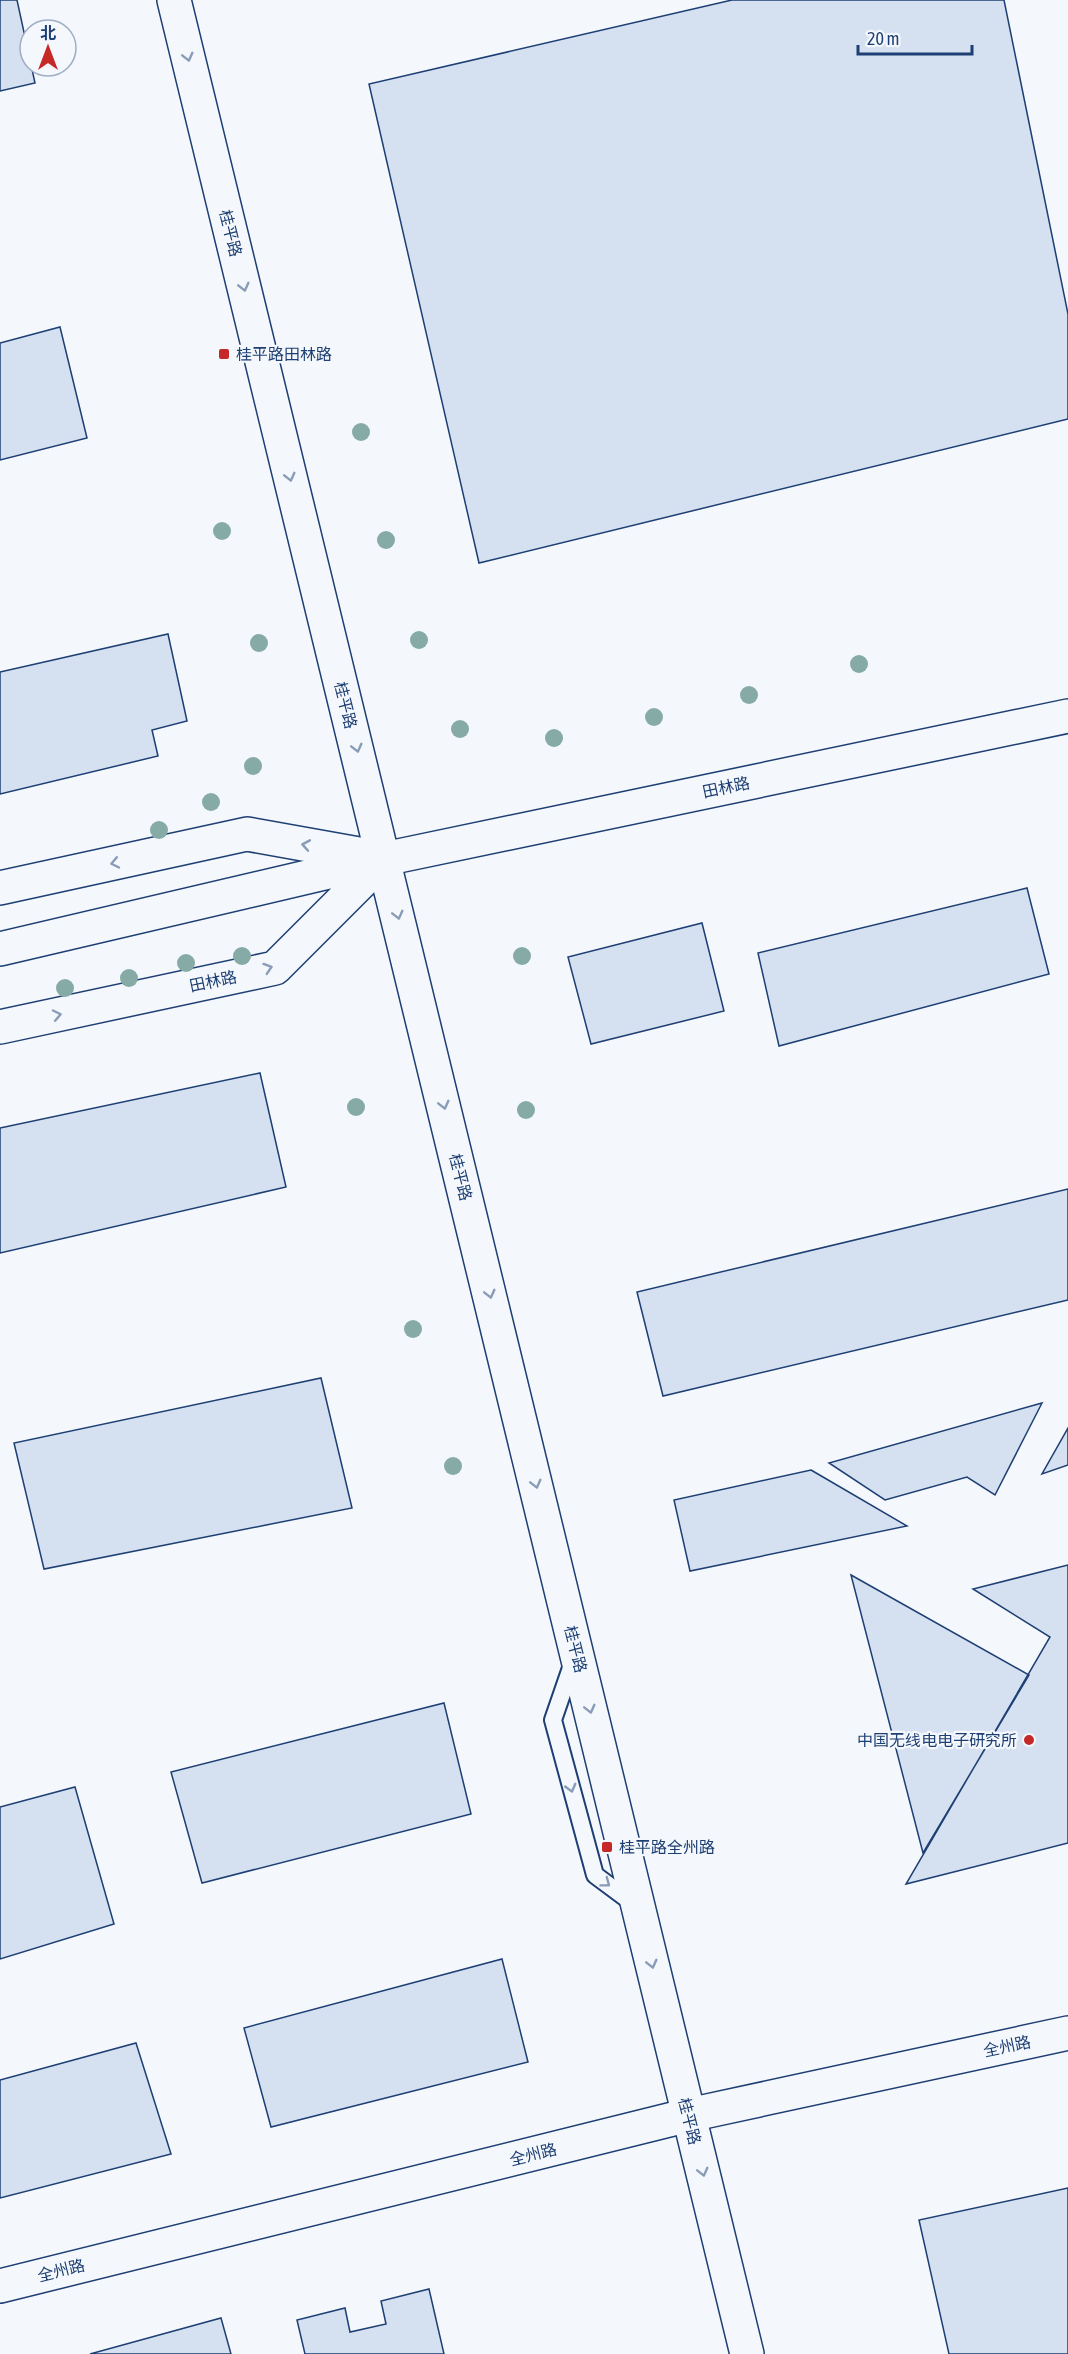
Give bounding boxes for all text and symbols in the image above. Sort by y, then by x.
north arrow [18,18,78,78]
scale bar [858,18,972,56]
text: 北 [40,24,56,42]
text: 20 m [867,28,899,49]
one-way arrow [181,52,194,62]
street label: 桂平路 [216,208,246,258]
one-way arrow [237,282,250,292]
place label: 桂平路田林路 [236,345,332,363]
marker: 桂平路田林路 [217,347,231,361]
one-way arrow [283,471,296,481]
street label: 桂平路 [331,680,361,730]
one-way arrow [349,742,362,752]
street label: 田林路 [701,773,751,801]
one-way arrow [301,839,310,851]
one-way arrow [110,856,120,869]
one-way arrow [390,910,403,920]
one-way arrow [262,963,272,975]
street label: 田林路 [188,967,238,995]
one-way arrow [52,1009,62,1022]
one-way arrow [436,1100,449,1110]
street label: 桂平路 [446,1152,476,1202]
one-way arrow [482,1289,495,1299]
one-way arrow [528,1479,541,1489]
street label: 桂平路 [561,1624,591,1674]
one-way arrow [583,1704,596,1714]
place label: 中国无线电电子研究所 [857,1731,1017,1749]
marker: 中国无线电电子研究所 [1022,1733,1036,1747]
one-way arrow [564,1783,577,1793]
place label: 桂平路全州路 [619,1838,715,1856]
marker: 桂平路全州路 [600,1840,614,1854]
one-way arrow [599,1876,610,1887]
one-way arrow [645,1959,658,1969]
street label: 全州路 [982,2032,1032,2060]
street label: 桂平路 [675,2096,705,2146]
street label: 全州路 [508,2139,558,2169]
one-way arrow [695,2167,708,2177]
street label: 全州路 [36,2255,86,2285]

